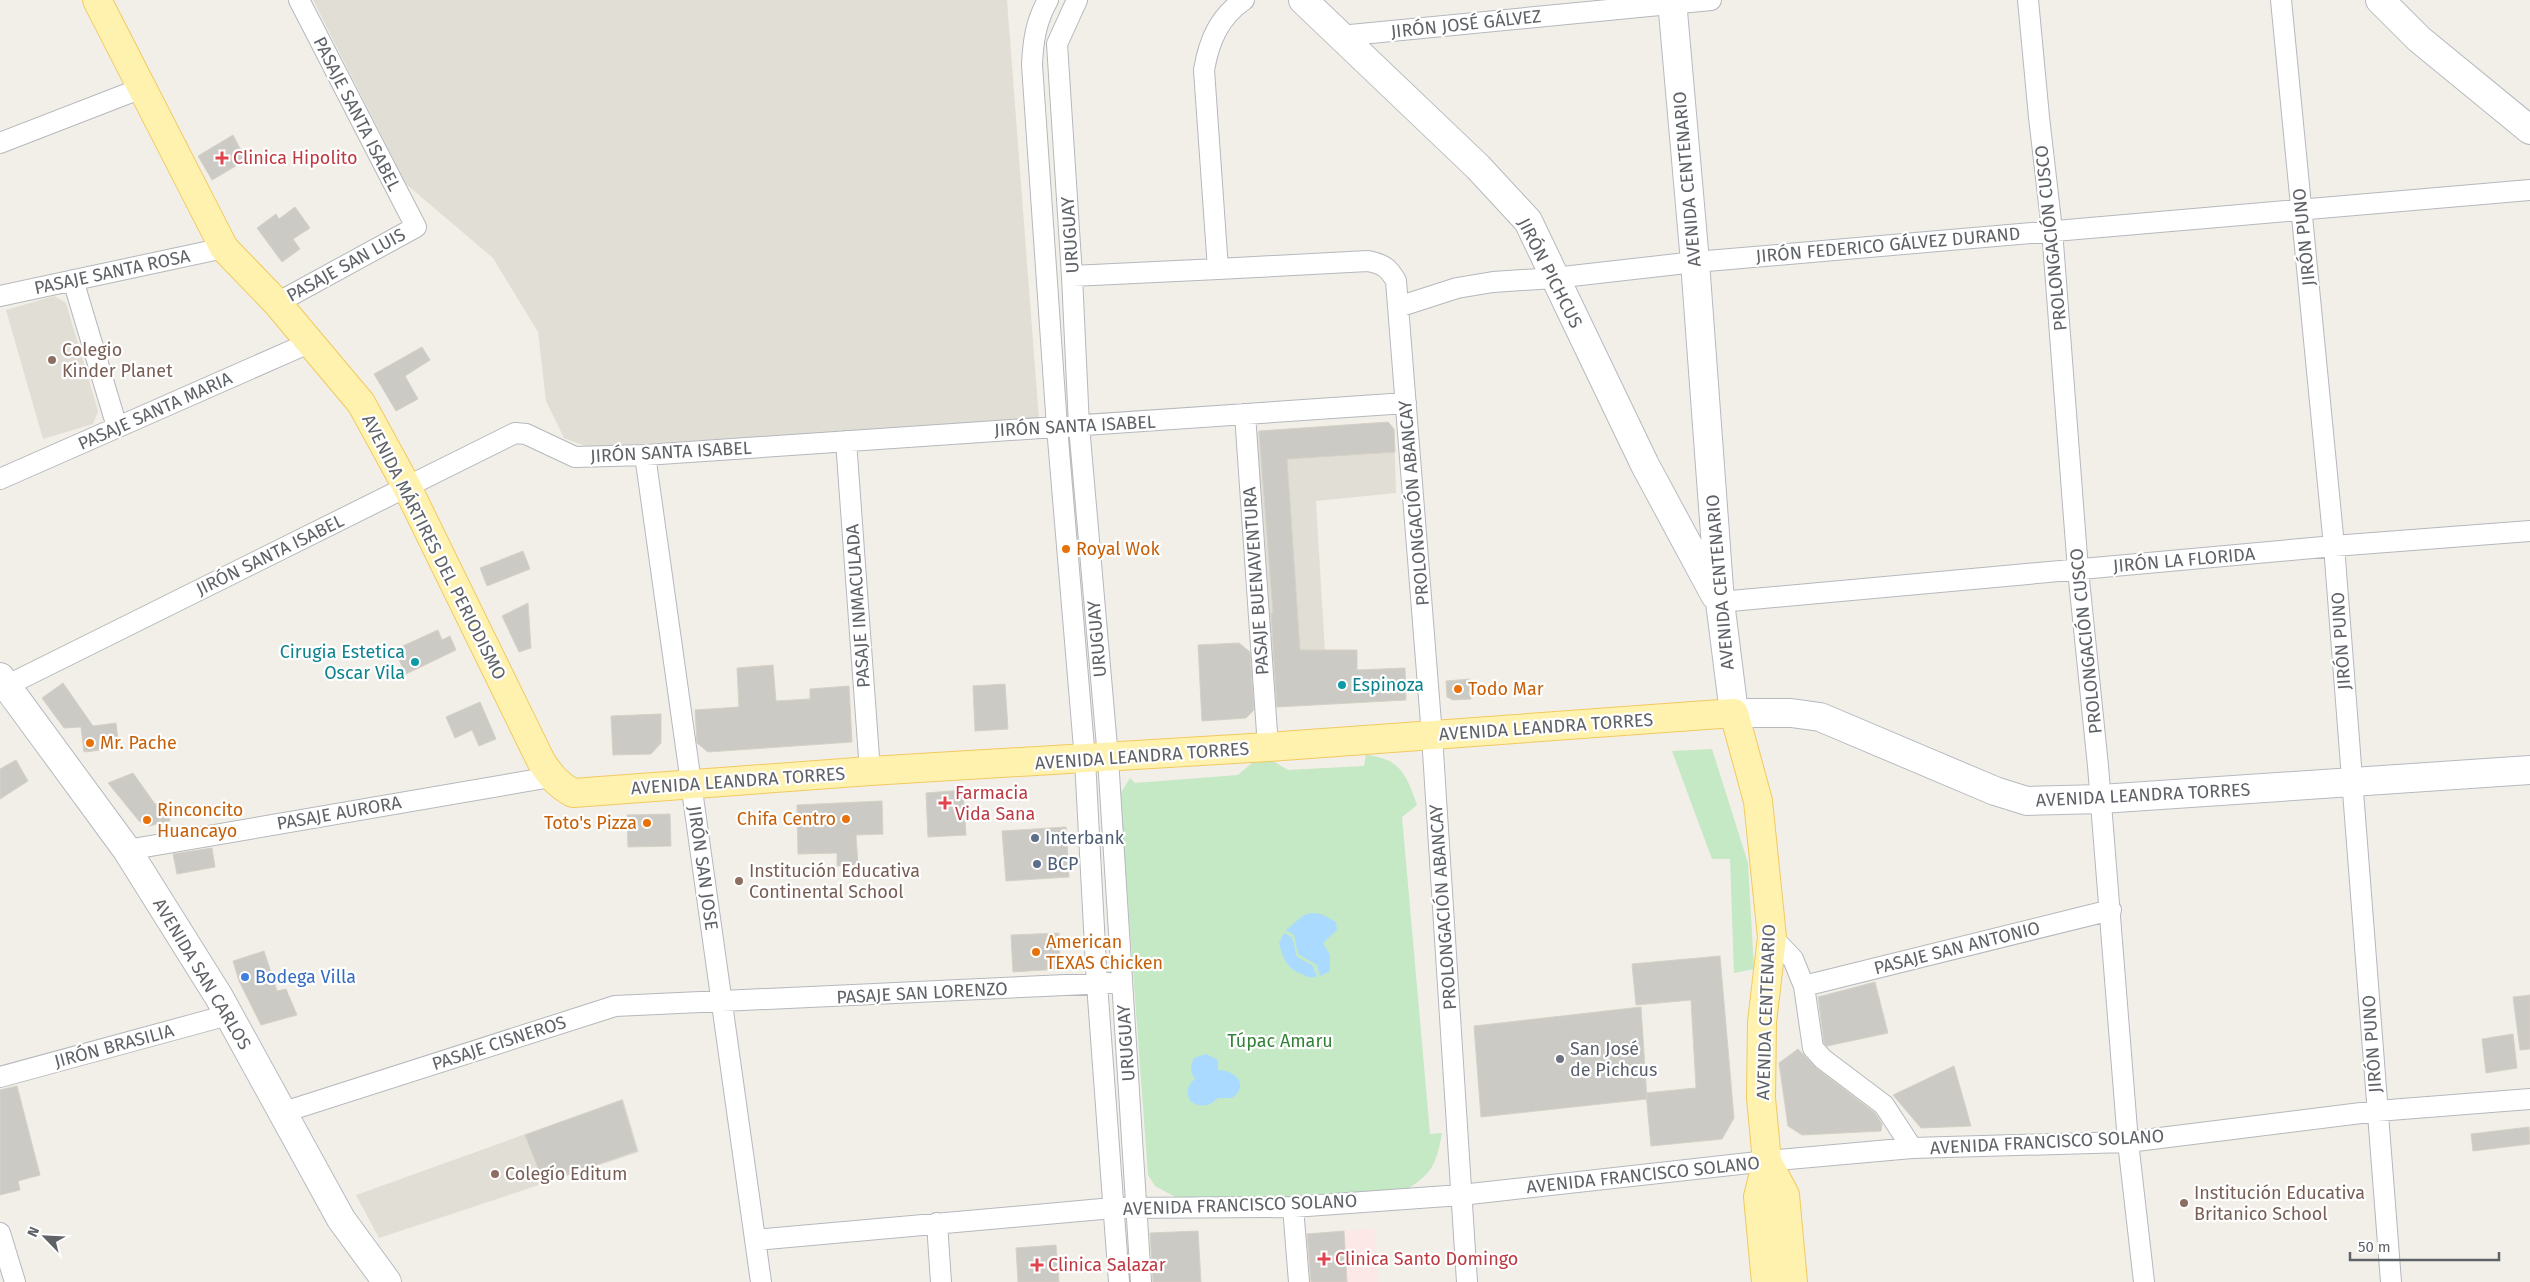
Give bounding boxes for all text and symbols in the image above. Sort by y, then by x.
street label: JIRÓN JOSÉ GÁLVEZ [1390,4,1542,43]
street label: PASAJE SANTA ISABEL [309,33,405,195]
street label: AVENIDA CENTENARIO [1668,90,1706,268]
street label: PROLONGACIÓN CUSCO [2030,144,2072,332]
place label: Clinica Hipolito [233,147,357,169]
marker: Clinica Hipolito [215,151,229,165]
street label: JIRÓN PUNO [2288,187,2320,287]
street label: URUGUAY [1056,196,1084,274]
street label: JIRÓN PICHCUS [1513,214,1587,332]
street label: JIRÓN FEDERICO GÁLVEZ DURAND [1755,221,2021,268]
street label: PASAJE SAN LUIS [283,223,409,307]
street label: PASAJE SANTA ROSA [32,245,193,299]
place label: Colegio Kinder Planet [62,339,173,382]
marker: Colegio Kinder Planet [46,354,58,366]
street label: PASAJE SANTA MARIA [75,367,236,455]
street label: PROLONGACIÓN ABANCAY [1394,399,1434,607]
street label: AVENIDA MÁRTIRES DEL PERIODISMO [357,410,512,683]
street label: JIRÓN SANTA ISABEL [994,411,1156,441]
street label: JIRÓN SANTA ISABEL [590,437,752,467]
street label: PASAJE BUENAVENTURA [1238,485,1274,676]
street label: AVENIDA CENTENARIO [1701,493,1739,671]
street label: JIRÓN SANTA ISABEL [192,510,348,600]
street label: PASAJE INMACULADA [841,523,875,689]
place label: Royal Wok [1076,538,1160,560]
marker: Royal Wok [1060,543,1072,555]
street label: JIRÓN LA FLORIDA [2112,543,2257,577]
street label: PROLONGACIÓN CUSCO [2065,547,2107,735]
street label: JIRÓN PUNO [2327,591,2355,691]
street label: URUGUAY [1083,600,1111,678]
place label: Cirugia Estetica Oscar Vila [280,641,405,684]
marker: Cirugia Estetica Oscar Vila [409,656,421,668]
place label: Espinoza [1352,674,1424,696]
place label: Todo Mar [1468,678,1544,700]
marker: Espinoza [1336,679,1348,691]
marker: Todo Mar [1452,683,1464,695]
street label: AVENIDA LEANDRA TORRES [1438,709,1654,745]
place label: Mr. Pache [100,732,177,754]
marker: Mr. Pache [84,737,96,749]
street label: AVENIDA LEANDRA TORRES [1034,738,1250,774]
street label: AVENIDA LEANDRA TORRES [630,763,846,799]
street label: AVENIDA LEANDRA TORRES [2035,778,2251,812]
place label: Farmacia Vida Sana [955,782,1035,825]
street label: PASAJE AURORA [275,791,404,835]
marker: Farmacia Vida Sana [939,797,951,809]
place label: Rinconcito Huancayo [157,799,243,842]
street label: PROLONGACIÓN ABANCAY [1425,803,1461,1011]
street label: JIRÓN SAN JOSE [683,804,723,932]
place label: Chifa Centro [737,808,836,830]
place label: Toto's Pizza [544,812,637,834]
marker: Chifa Centro [840,813,852,825]
marker: Rinconcito Huancayo [141,814,153,826]
marker: Toto's Pizza [641,817,653,829]
place label: Interbank [1045,827,1125,849]
marker: Interbank [1029,832,1041,844]
place label: BCP [1047,853,1078,875]
marker: BCP [1031,858,1043,870]
place label: Institución Educativa Continental School [749,860,920,903]
marker: Institución Educativa Continental School [733,875,745,887]
street label: AVENIDA SAN CARLOS [148,894,256,1054]
street label: PASAJE SAN ANTONIO [1872,917,2042,979]
street label: AVENIDA CENTENARIO [1752,924,1780,1100]
place label: American TEXAS Chicken [1046,931,1163,974]
marker: American TEXAS Chicken [1030,946,1042,958]
place label: Bodega Villa [255,966,356,988]
marker: Bodega Villa [239,971,251,983]
street label: PASAJE SAN LORENZO [836,978,1008,1008]
street label: JIRÓN PUNO [2358,994,2386,1094]
street label: URUGUAY [1112,1004,1140,1082]
street label: PASAJE CISNEROS [429,1011,569,1075]
street label: JIRÓN BRASILIA [52,1019,177,1073]
park label: Túpac Amaru [1227,1030,1333,1052]
place label: San José de Pichcus [1570,1038,1657,1081]
marker: San José de Pichcus [1554,1053,1566,1065]
street label: AVENIDA FRANCISCO SOLANO [1929,1125,2165,1159]
street label: AVENIDA FRANCISCO SOLANO [1525,1152,1761,1198]
place label: Colegío Editum [505,1163,627,1185]
marker: Colegío Editum [489,1168,501,1180]
place label: Institución Educativa Britanico School [2194,1182,2365,1225]
street label: AVENIDA FRANCISCO SOLANO [1122,1190,1358,1220]
marker: Institución Educativa Britanico School [2178,1197,2190,1209]
north arrow [20,1212,70,1262]
text: N [24,1224,43,1240]
scale bar [2350,1230,2499,1262]
text: 50 m [2358,1238,2391,1256]
place label: Clinica Santo Domingo [1335,1248,1518,1270]
marker: Clinica Santo Domingo [1317,1252,1331,1266]
place label: Clinica Salazar [1048,1254,1166,1276]
marker: Clinica Salazar [1030,1258,1044,1272]

